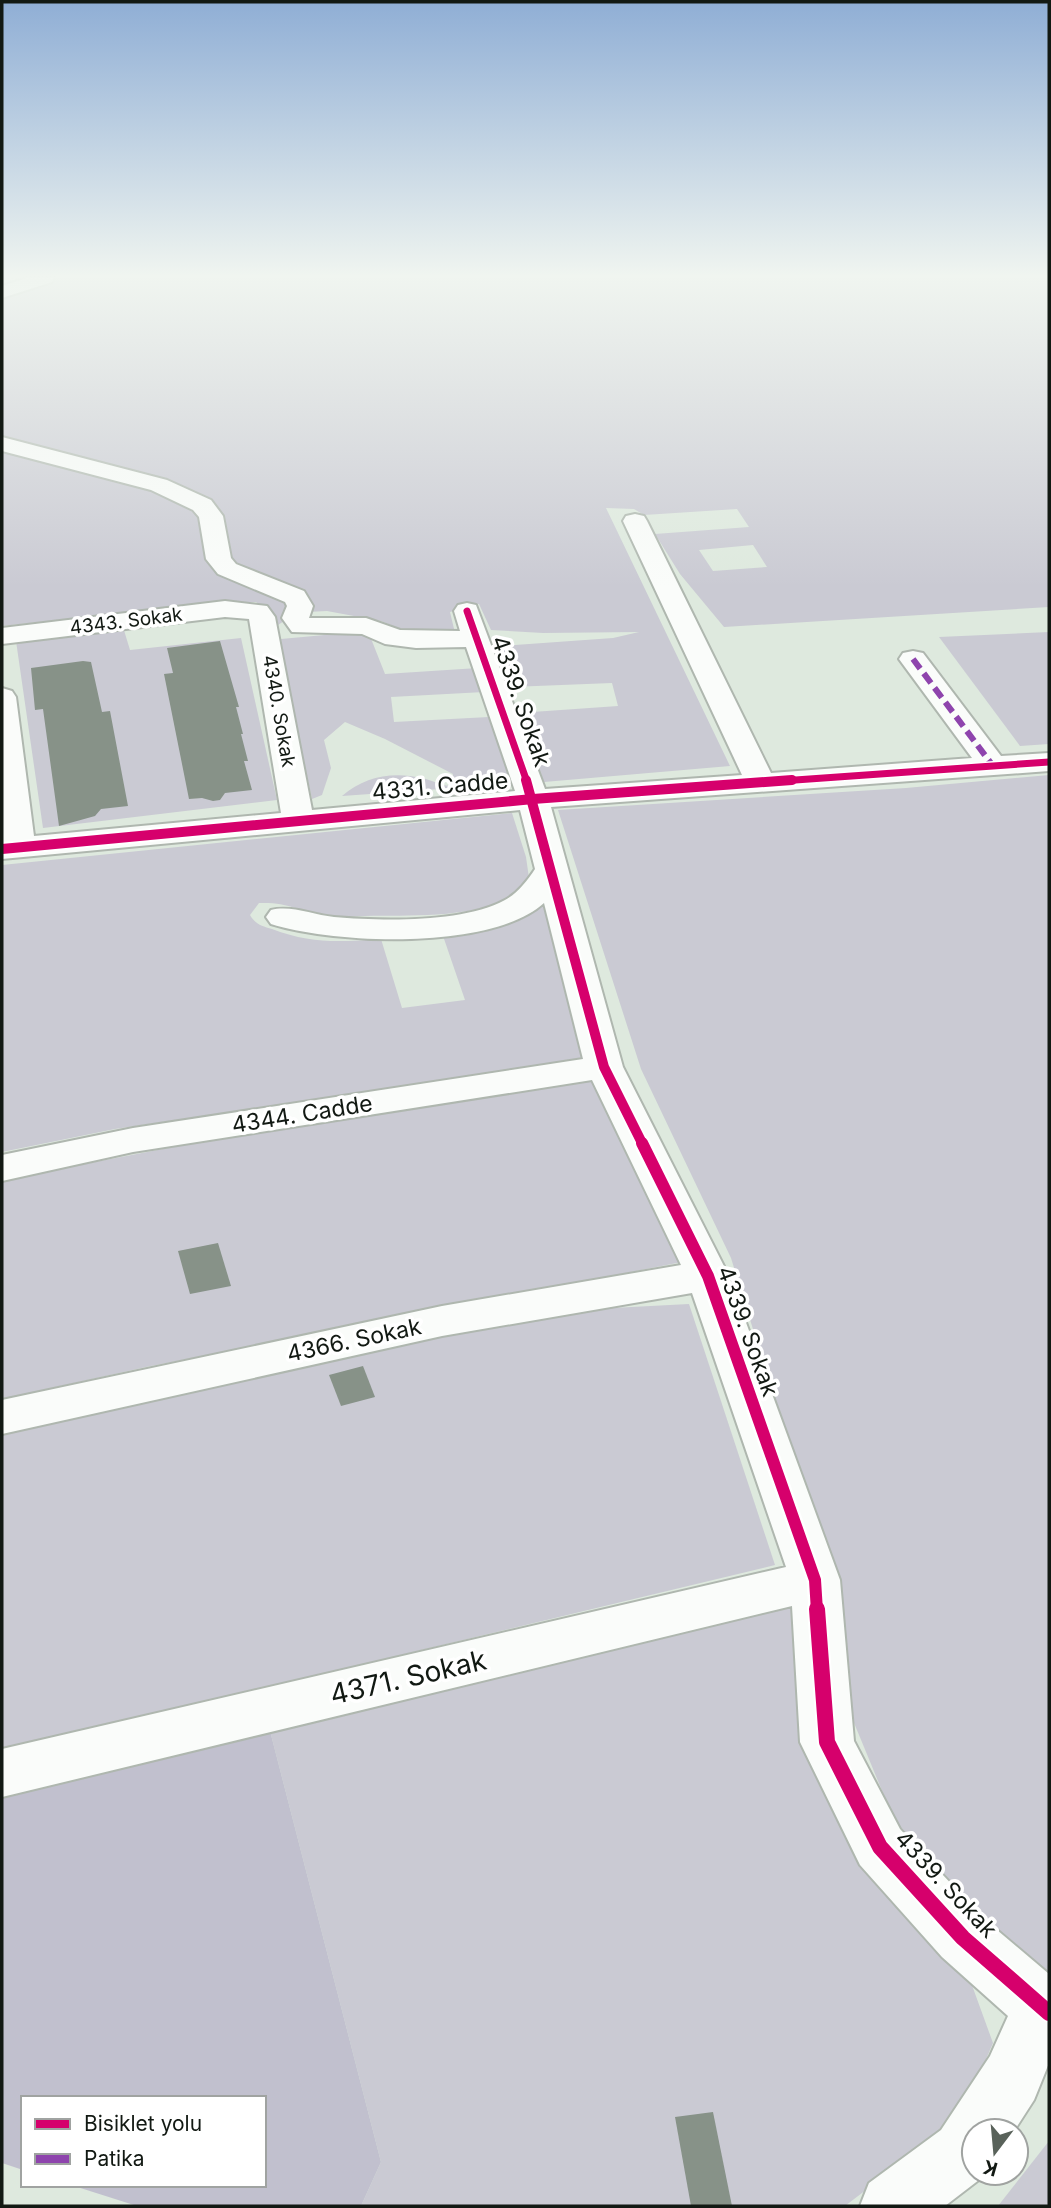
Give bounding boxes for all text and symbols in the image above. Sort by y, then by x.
street label: 4343. Sokak [68,603,184,639]
street label: 4339. Sokak [485,632,557,771]
street label: 4340. Sokak [258,653,300,770]
street label: 4331. Cadde [371,766,509,806]
street label: 4344. Cadde [229,1089,375,1139]
street label: 4339. Sokak [711,1262,785,1400]
street label: 4366. Sokak [284,1312,424,1368]
street label: 4371. Sokak [326,1642,490,1712]
street label: 4339. Sokak [889,1824,1003,1944]
legend [21,2096,266,2187]
text: Bisiklet yolu [84,2111,202,2136]
north arrow [960,2117,1030,2187]
text: Patika [84,2146,144,2171]
text: K [980,2155,1000,2181]

